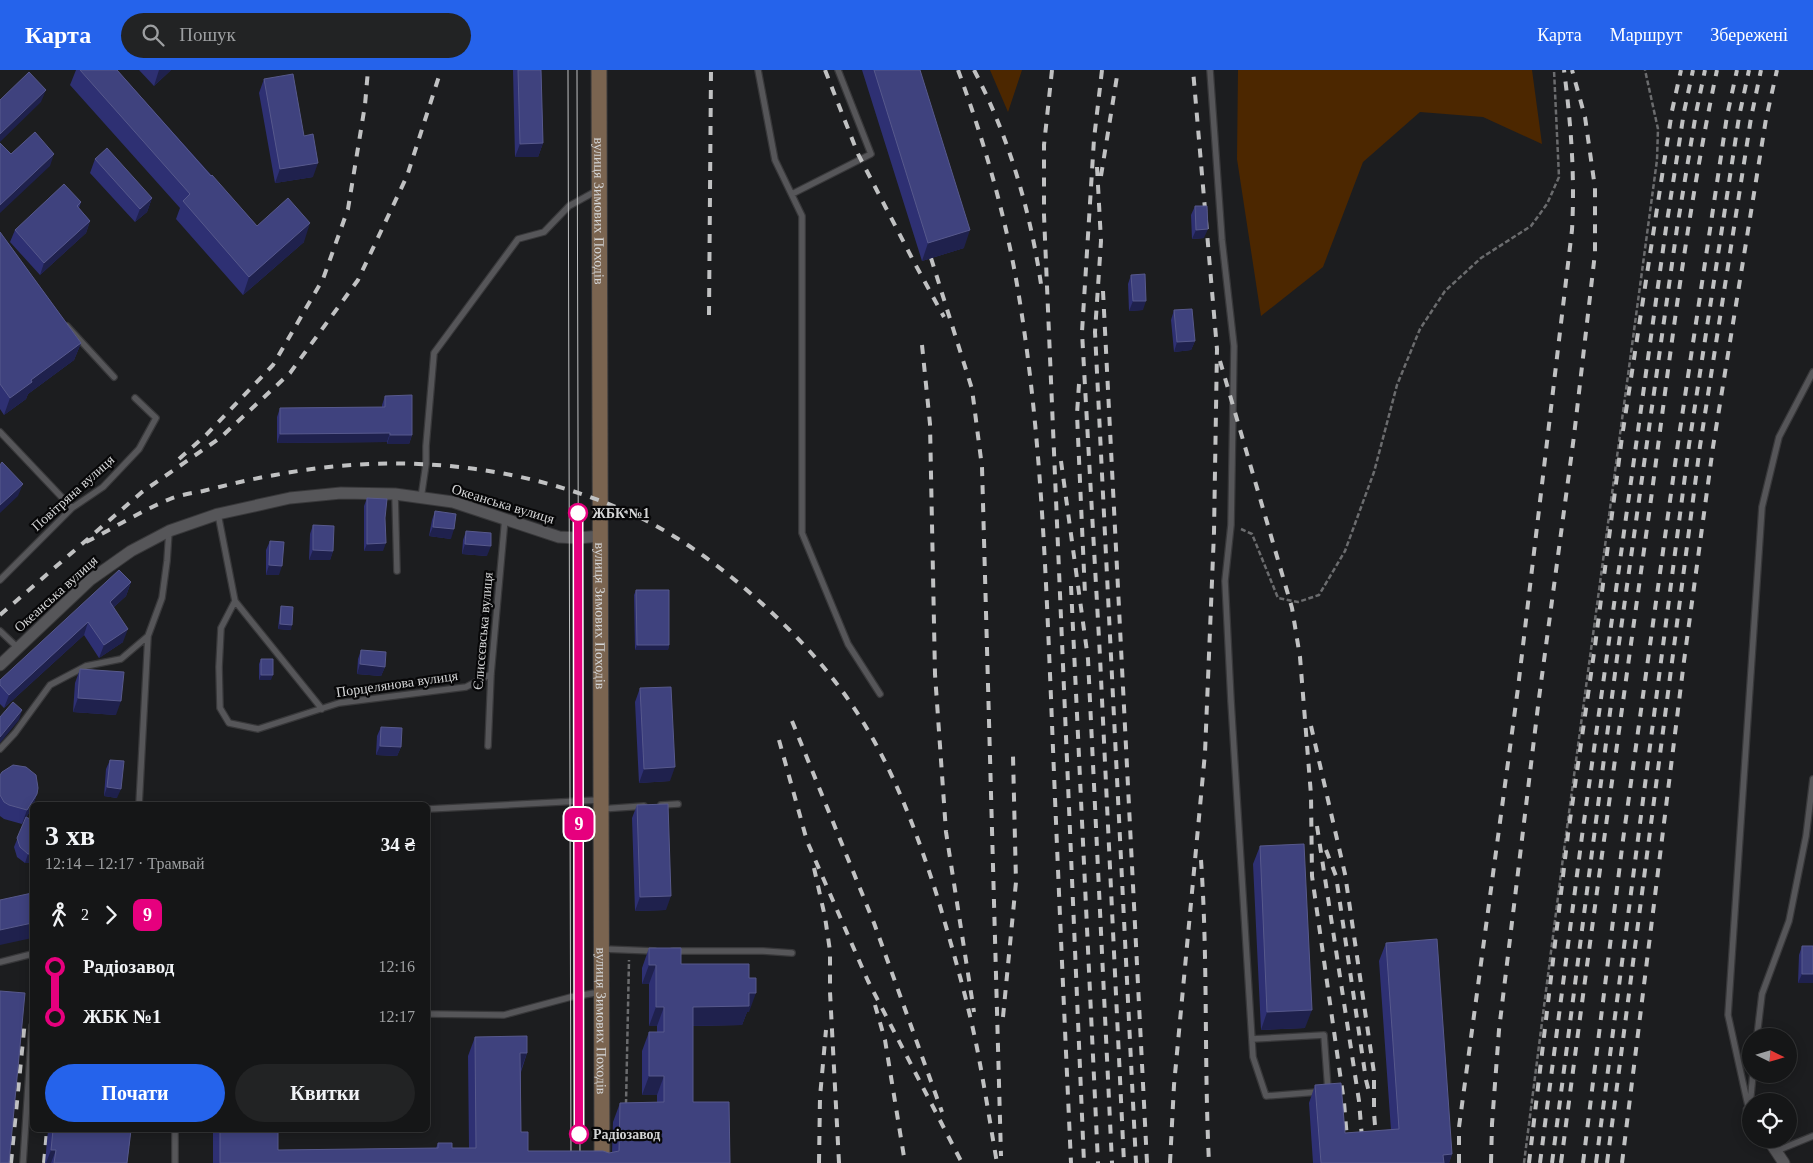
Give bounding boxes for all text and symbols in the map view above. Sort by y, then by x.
search box [121,13,471,58]
icon: search [139,21,167,49]
text: Карта [25,22,91,48]
text: Пошук [179,24,236,45]
text: Карта [1537,25,1582,45]
text: Маршрут [1610,25,1682,45]
text: Збережені [1710,25,1788,45]
street label: вулиця Зимових Походів [592,137,607,285]
street label: Повітряна вулиця [29,452,118,534]
street label: Океанська вулиця [450,481,557,527]
marker: ЖБК №1 [568,503,588,523]
place label: ЖБК №1 [592,506,650,521]
street label: вулиця Зимових Походів [593,542,608,690]
street label: Океанська вулиця [11,552,101,635]
street label: Єлисєєвська вулиця [470,571,496,691]
street label: Порцелянова вулиця [335,668,459,700]
line badge: 9 [563,808,595,840]
text: 9 [575,814,584,834]
text: 3 хв [45,820,95,851]
text: 34 ₴ [381,834,415,855]
text: 12:14 – 12:17 · Трамвай [45,855,205,872]
icon: walk [45,901,73,929]
icon: forward [97,901,125,929]
text: 9 [143,905,152,925]
text: 2 [81,906,89,923]
street label: вулиця Зимових Походів [594,947,609,1095]
text: Радіозавод [83,956,174,977]
text: 12:16 [379,958,415,975]
text: ЖБК №1 [83,1006,161,1027]
text: 12:17 [379,1008,415,1025]
north arrow [1742,1028,1798,1082]
map controls [1742,1028,1797,1148]
button: Почати [45,1064,225,1122]
button: Квитки [235,1064,415,1122]
button: locate [1742,1093,1797,1148]
marker: Радіозавод [569,1124,589,1144]
place label: Радіозавод [593,1127,660,1142]

